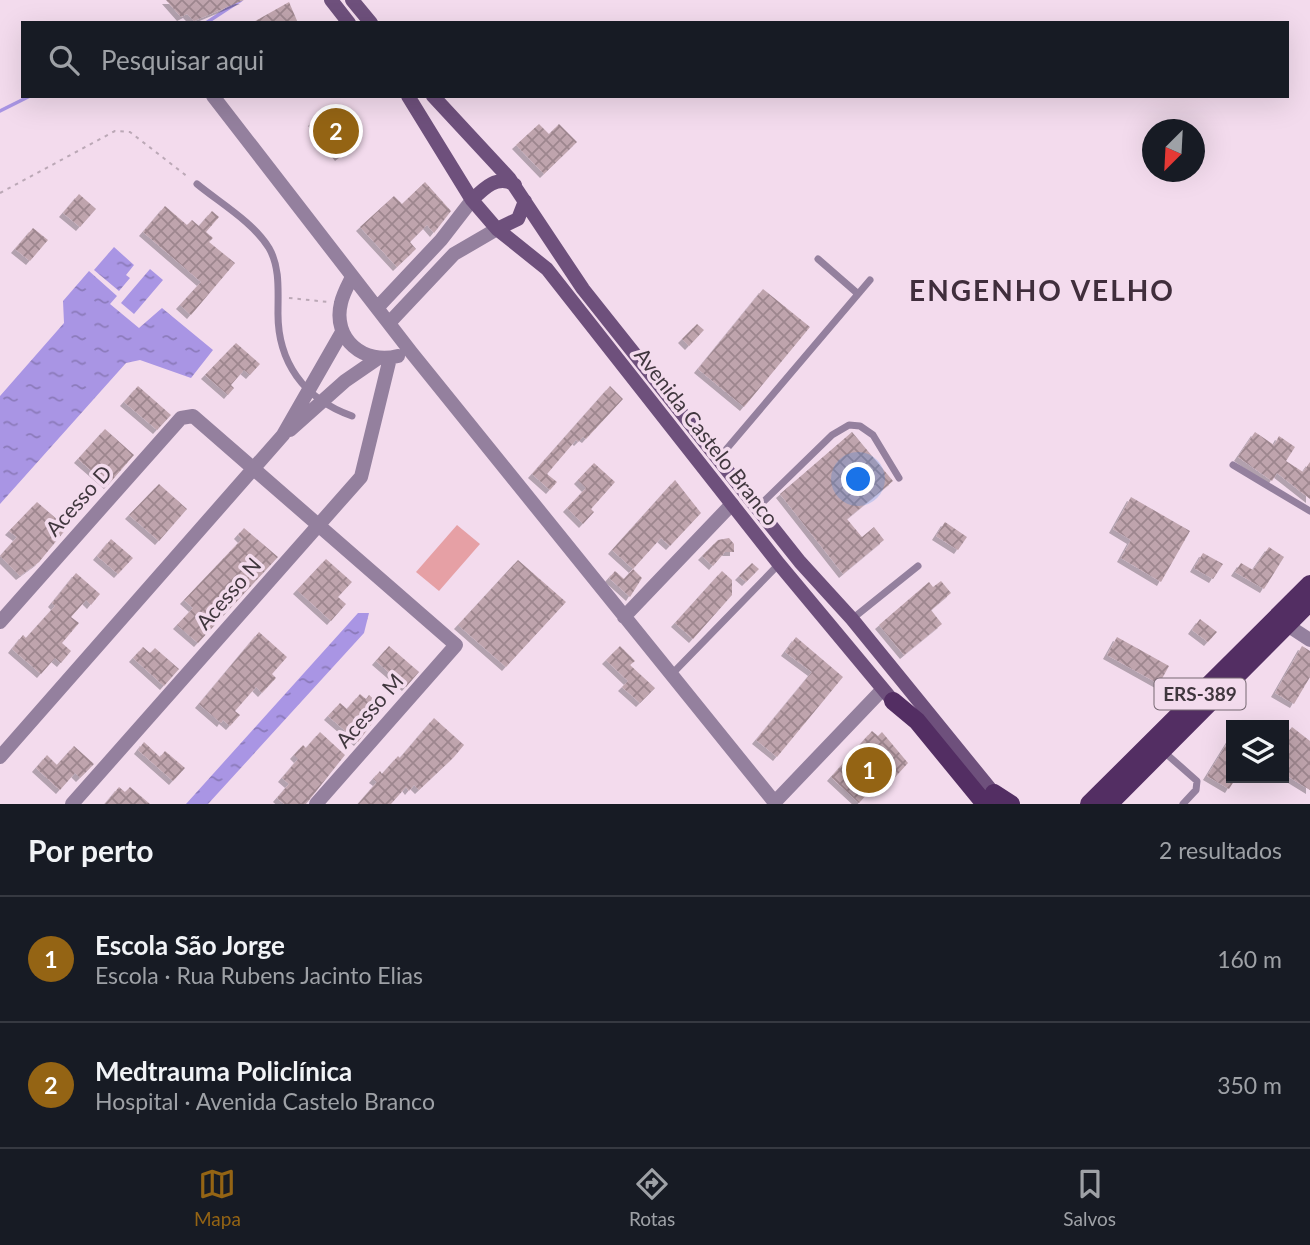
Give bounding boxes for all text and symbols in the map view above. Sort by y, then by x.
search box [21,21,1289,98]
icon: search [45,41,83,79]
text: Pesquisar aqui [101,44,264,76]
pin: 2 [313,105,359,157]
north arrow [1142,119,1205,182]
district label: ENGENHO VELHO [909,273,1175,307]
street label: Avenida Castelo Branco [630,342,784,530]
street label: Acesso D [40,460,116,540]
your location [841,462,875,496]
street label: Acesso N [190,552,266,634]
street label: Acesso M [330,668,408,752]
road number: ERS-389 [1154,678,1246,709]
map controls [1226,720,1289,783]
button: layers [1226,720,1289,783]
pin: 1 [846,744,892,796]
text: Por perto [28,832,153,868]
text: 2 resultados [1159,836,1282,864]
text: Escola São Jorge [95,929,285,961]
text: 1 [44,945,58,973]
text: 160 m [1217,945,1282,973]
text: Escola · Rua Rubens Jacinto Elias [95,961,423,989]
text: Medtrauma Policlínica [95,1055,352,1087]
text: 2 [44,1071,58,1099]
text: 350 m [1217,1071,1282,1099]
text: Hospital · Avenida Castelo Branco [95,1087,435,1115]
tab: Mapa [194,1165,241,1230]
tab: Rotas [629,1165,675,1230]
tab: Salvos [1063,1165,1116,1230]

